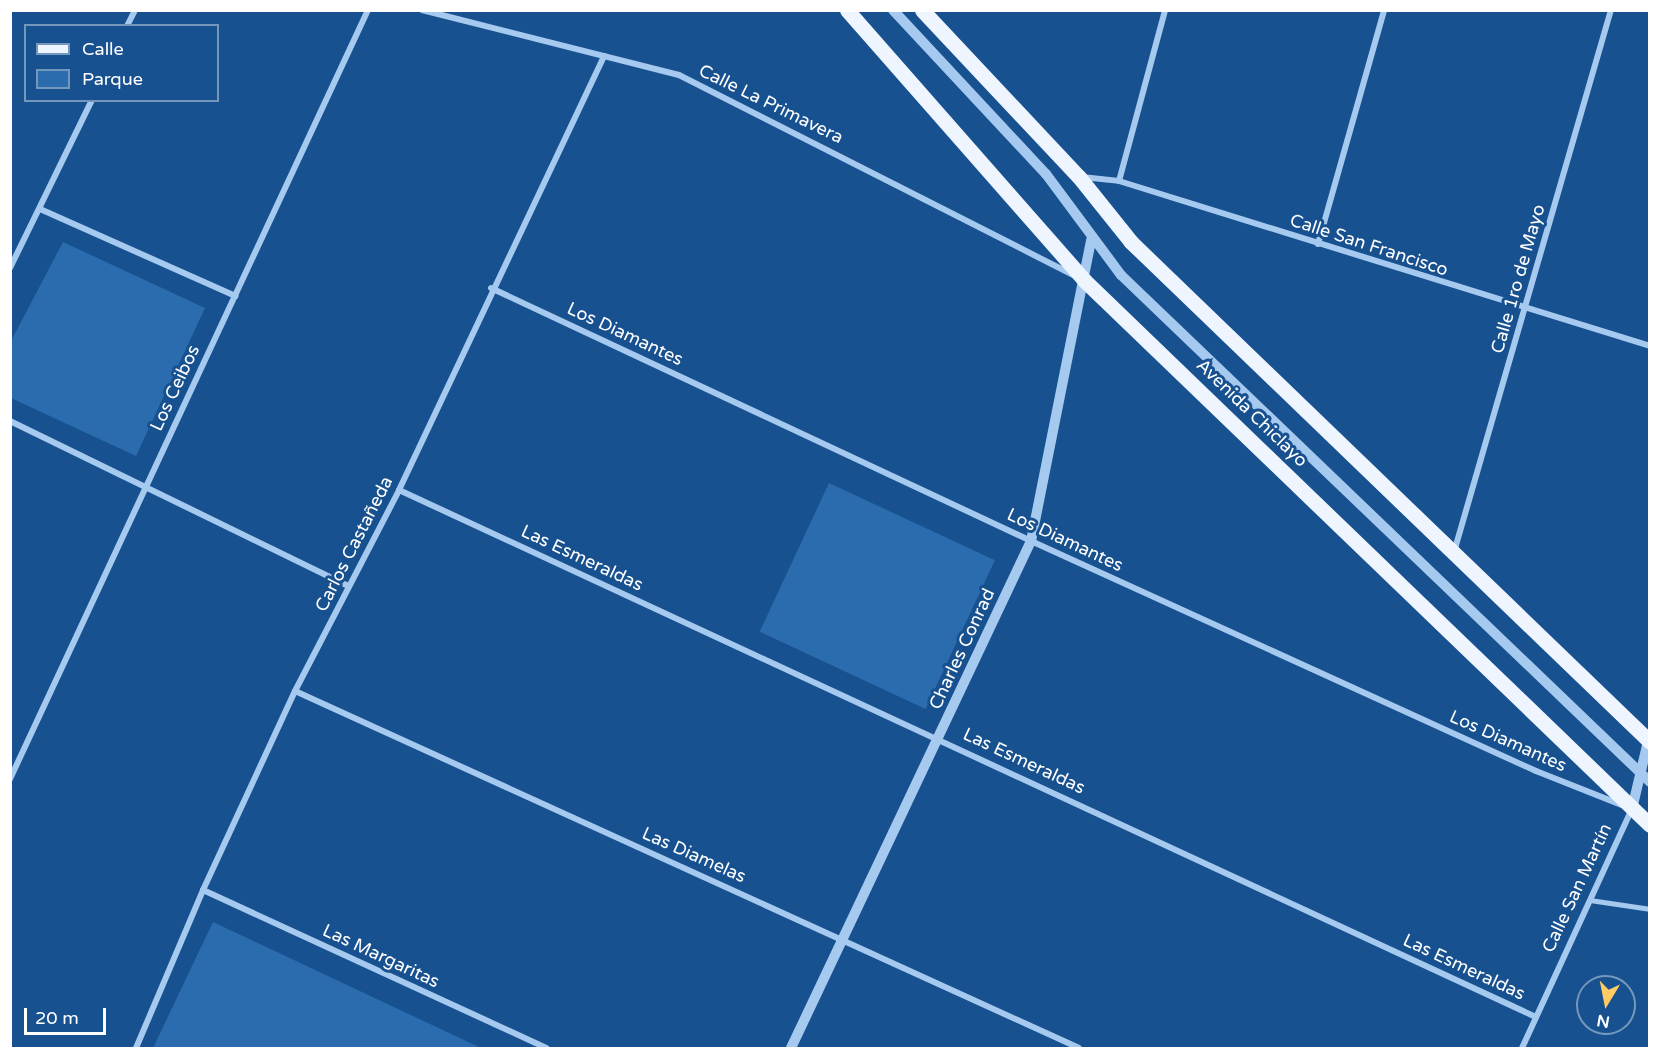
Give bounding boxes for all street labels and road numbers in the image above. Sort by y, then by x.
street label: Calle La Primavera [695,60,847,148]
street label: Calle 1ro de Mayo [1486,202,1550,356]
street label: Calle San Francisco [1287,209,1451,281]
street label: Los Diamantes [564,298,686,370]
street label: Los Ceibos [146,342,204,434]
street label: Avenida Chiclayo [1192,354,1312,472]
street label: Carlos Castañeda [311,473,397,615]
street label: Los Diamantes [1004,504,1126,576]
street label: Las Esmeraldas [518,520,646,596]
street label: Charles Conrad [925,585,999,713]
street label: Los Diamantes [1446,706,1570,776]
street label: Las Esmeraldas [960,723,1088,799]
street label: Calle San Martín [1538,820,1616,956]
street label: Las Diamelas [639,822,749,888]
street label: Las Margaritas [319,919,443,993]
street label: Las Esmeraldas [1400,929,1528,1005]

